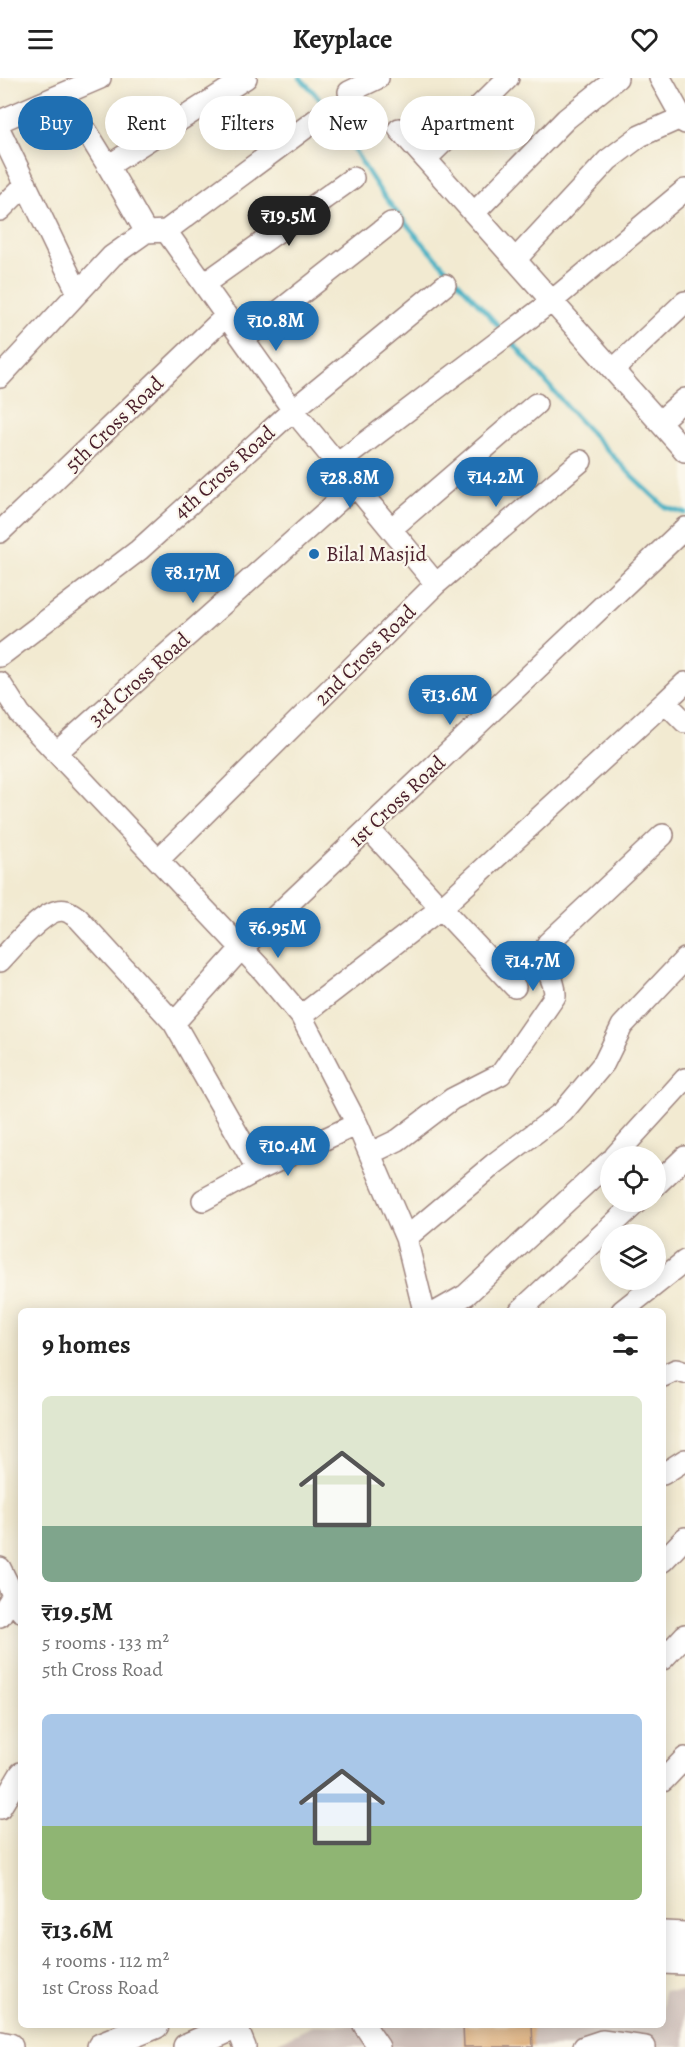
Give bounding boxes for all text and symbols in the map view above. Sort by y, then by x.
text: Keyplace [292,21,393,57]
icon: menu [24,23,57,56]
icon: heart [628,23,661,56]
chip: Buy [18,96,93,150]
chip: Rent [105,96,187,150]
chip: Filters [199,96,296,150]
chip: New [308,96,388,150]
chip: Apartment [400,96,535,150]
pin: ₹19.5M [240,196,338,247]
text: ₹19.5M [262,202,316,229]
pin: ₹10.8M [227,301,325,352]
text: ₹10.8M [248,307,304,334]
street label: 5th Cross Road [59,369,170,478]
street label: 4th Cross Road [167,418,281,525]
pin: ₹14.2M [447,457,545,508]
pin: ₹28.8M [301,458,399,509]
text: ₹14.2M [468,463,524,490]
text: ₹28.8M [321,464,379,491]
place label: Bilal Masjid [326,540,427,568]
marker: Bilal Masjid [307,547,321,561]
pin: ₹8.17M [144,553,242,604]
text: ₹8.17M [165,559,221,586]
street label: 2nd Cross Road [308,598,422,712]
street label: 3rd Cross Road [82,625,196,732]
pin: ₹13.6M [401,675,499,726]
text: ₹13.6M [423,681,477,708]
street label: 1st Cross Road [343,749,452,853]
pin: ₹6.95M [229,908,327,959]
text: ₹6.95M [250,914,306,941]
pin: ₹14.7M [484,941,582,992]
text: ₹14.7M [506,947,560,974]
pin: ₹10.4M [239,1126,337,1177]
text: ₹10.4M [260,1132,316,1159]
map controls [600,1146,666,1290]
button: locate [600,1146,666,1212]
button: layers [600,1224,666,1290]
text: 9 homes [42,1327,131,1362]
icon: filters [609,1328,642,1361]
icon: home [288,1435,396,1543]
text: ₹19.5M [42,1594,113,1629]
text: 5 rooms · 133 m² [42,1629,169,1656]
text: 5th Cross Road [42,1656,163,1683]
icon: home [288,1753,396,1861]
text: ₹13.6M [42,1912,113,1947]
text: 4 rooms · 112 m² [42,1947,169,1974]
text: 1st Cross Road [42,1974,159,2001]

